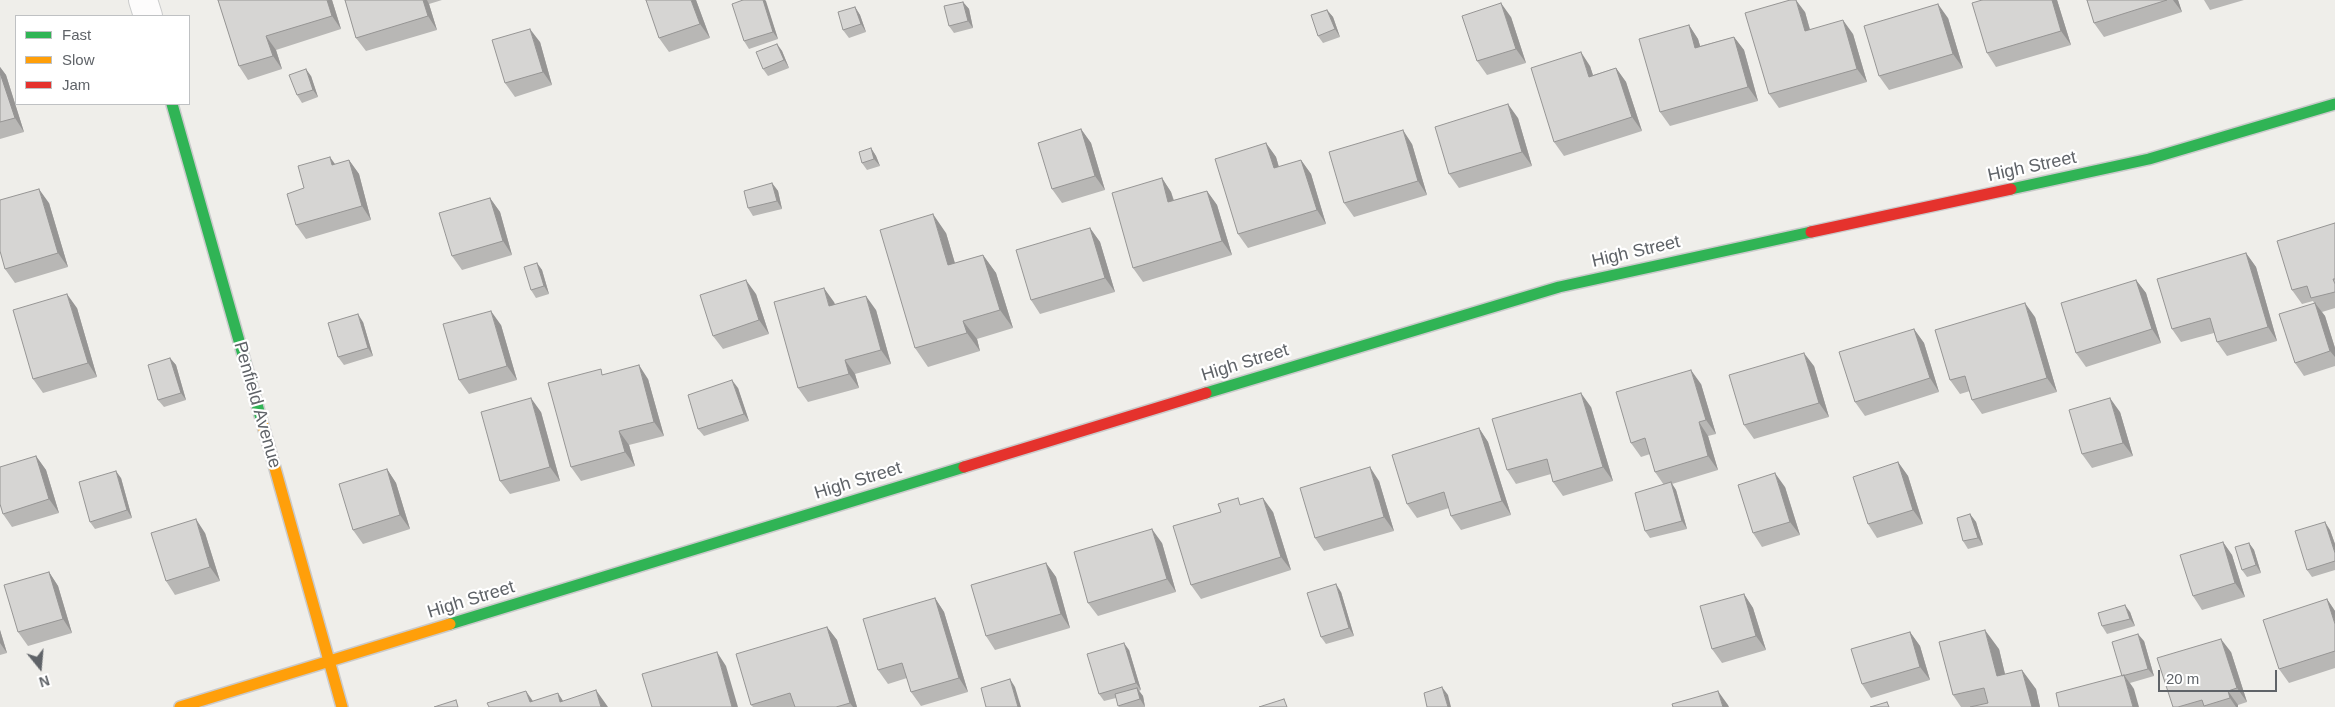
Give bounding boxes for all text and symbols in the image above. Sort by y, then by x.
legend [15,15,190,105]
text: Fast [62,26,91,43]
text: Slow [62,51,95,68]
text: Jam [62,76,90,93]
street label: High Street [1986,147,2078,187]
street label: High Street [1590,231,1682,273]
street label: Penfield Avenue [229,339,285,471]
street label: High Street [1199,340,1291,386]
street label: High Street [812,458,904,504]
street label: High Street [425,577,517,623]
north arrow [15,642,65,692]
scale bar [2160,660,2279,692]
text: 20 m [2166,670,2199,687]
text: N [37,672,52,690]

